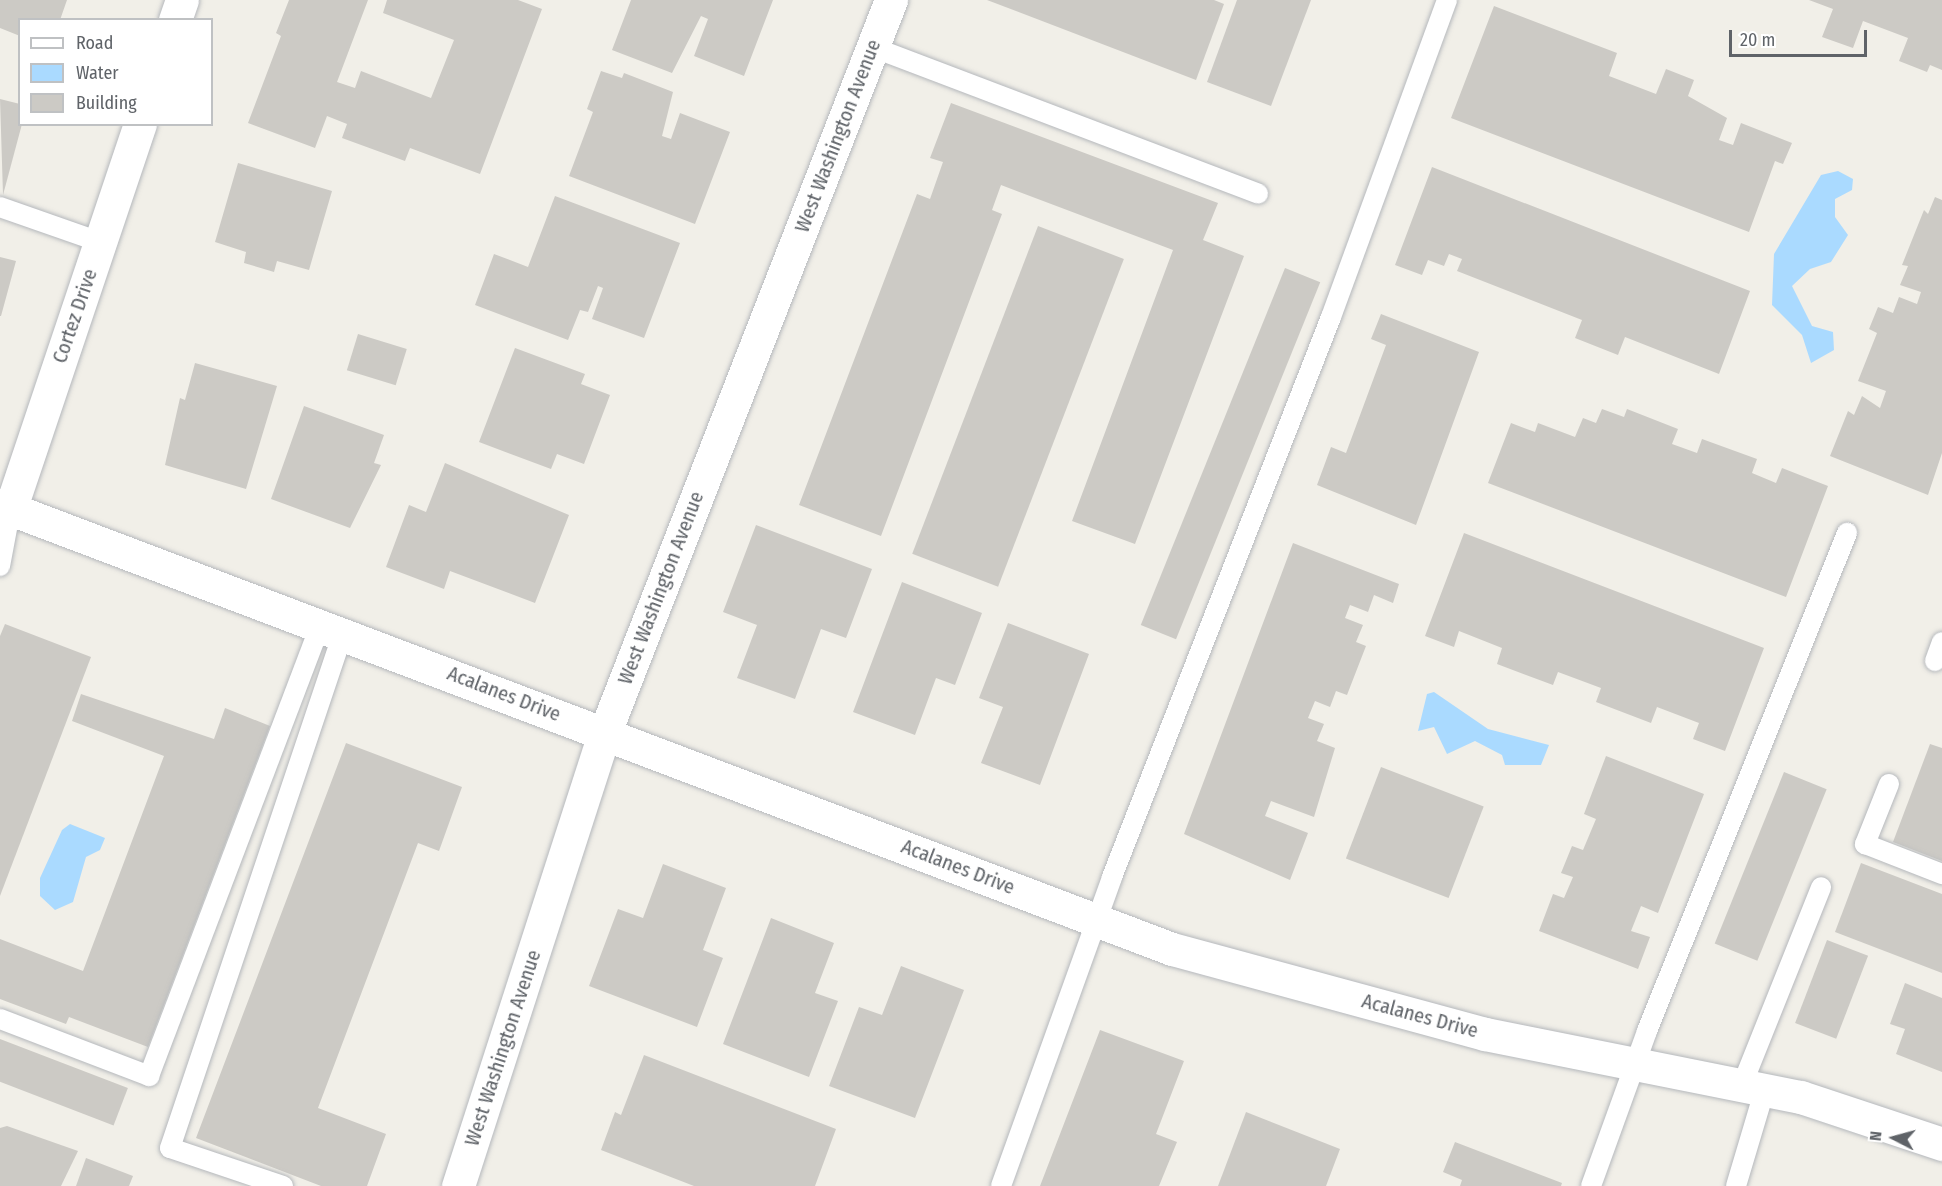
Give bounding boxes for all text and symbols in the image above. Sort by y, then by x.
legend [18,18,213,126]
scale bar [1732,18,1870,56]
text: 20 m [1740,29,1775,51]
text: Road [76,32,113,54]
street label: West Washington Avenue [790,36,886,236]
text: Water [76,62,119,84]
text: Building [76,92,137,114]
street label: Cortez Drive [48,266,102,366]
street label: West Washington Avenue [613,488,709,688]
street label: Acalanes Drive [444,661,564,727]
street label: Acalanes Drive [898,834,1018,900]
street label: West Washington Avenue [460,947,546,1149]
street label: Acalanes Drive [1359,989,1481,1043]
north arrow [1864,1108,1924,1168]
text: N [1866,1130,1886,1142]

